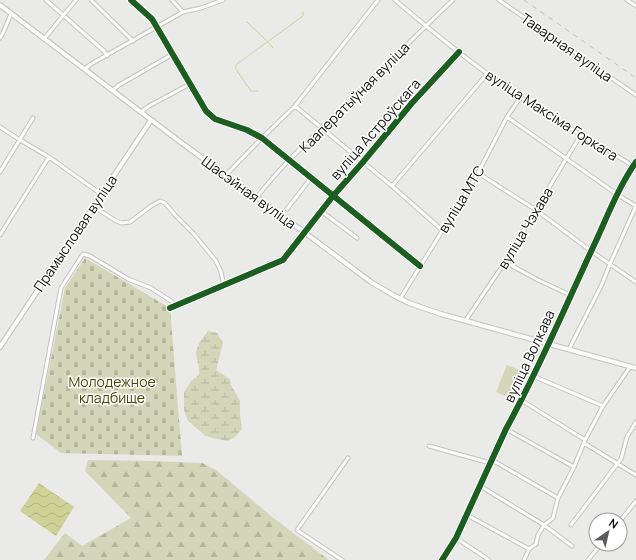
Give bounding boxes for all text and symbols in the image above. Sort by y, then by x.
street label: Таварная вуліца [517,8,617,86]
street label: Кааператыўная вуліца [295,38,413,156]
street label: вуліца Максіма Горкага [482,65,622,165]
street label: вуліца Астроўскага [326,74,424,184]
street label: Шасэйная вуліца [198,151,300,233]
street label: вуліца МТС [433,162,489,236]
street label: Прамысловая вуліца [29,171,121,295]
street label: вуліца Чэхава [493,184,557,272]
street label: вуліца Волкава [499,307,559,405]
park label: Молодежное кладбище [68,372,156,407]
north arrow [588,512,628,552]
text: N [606,515,621,532]

